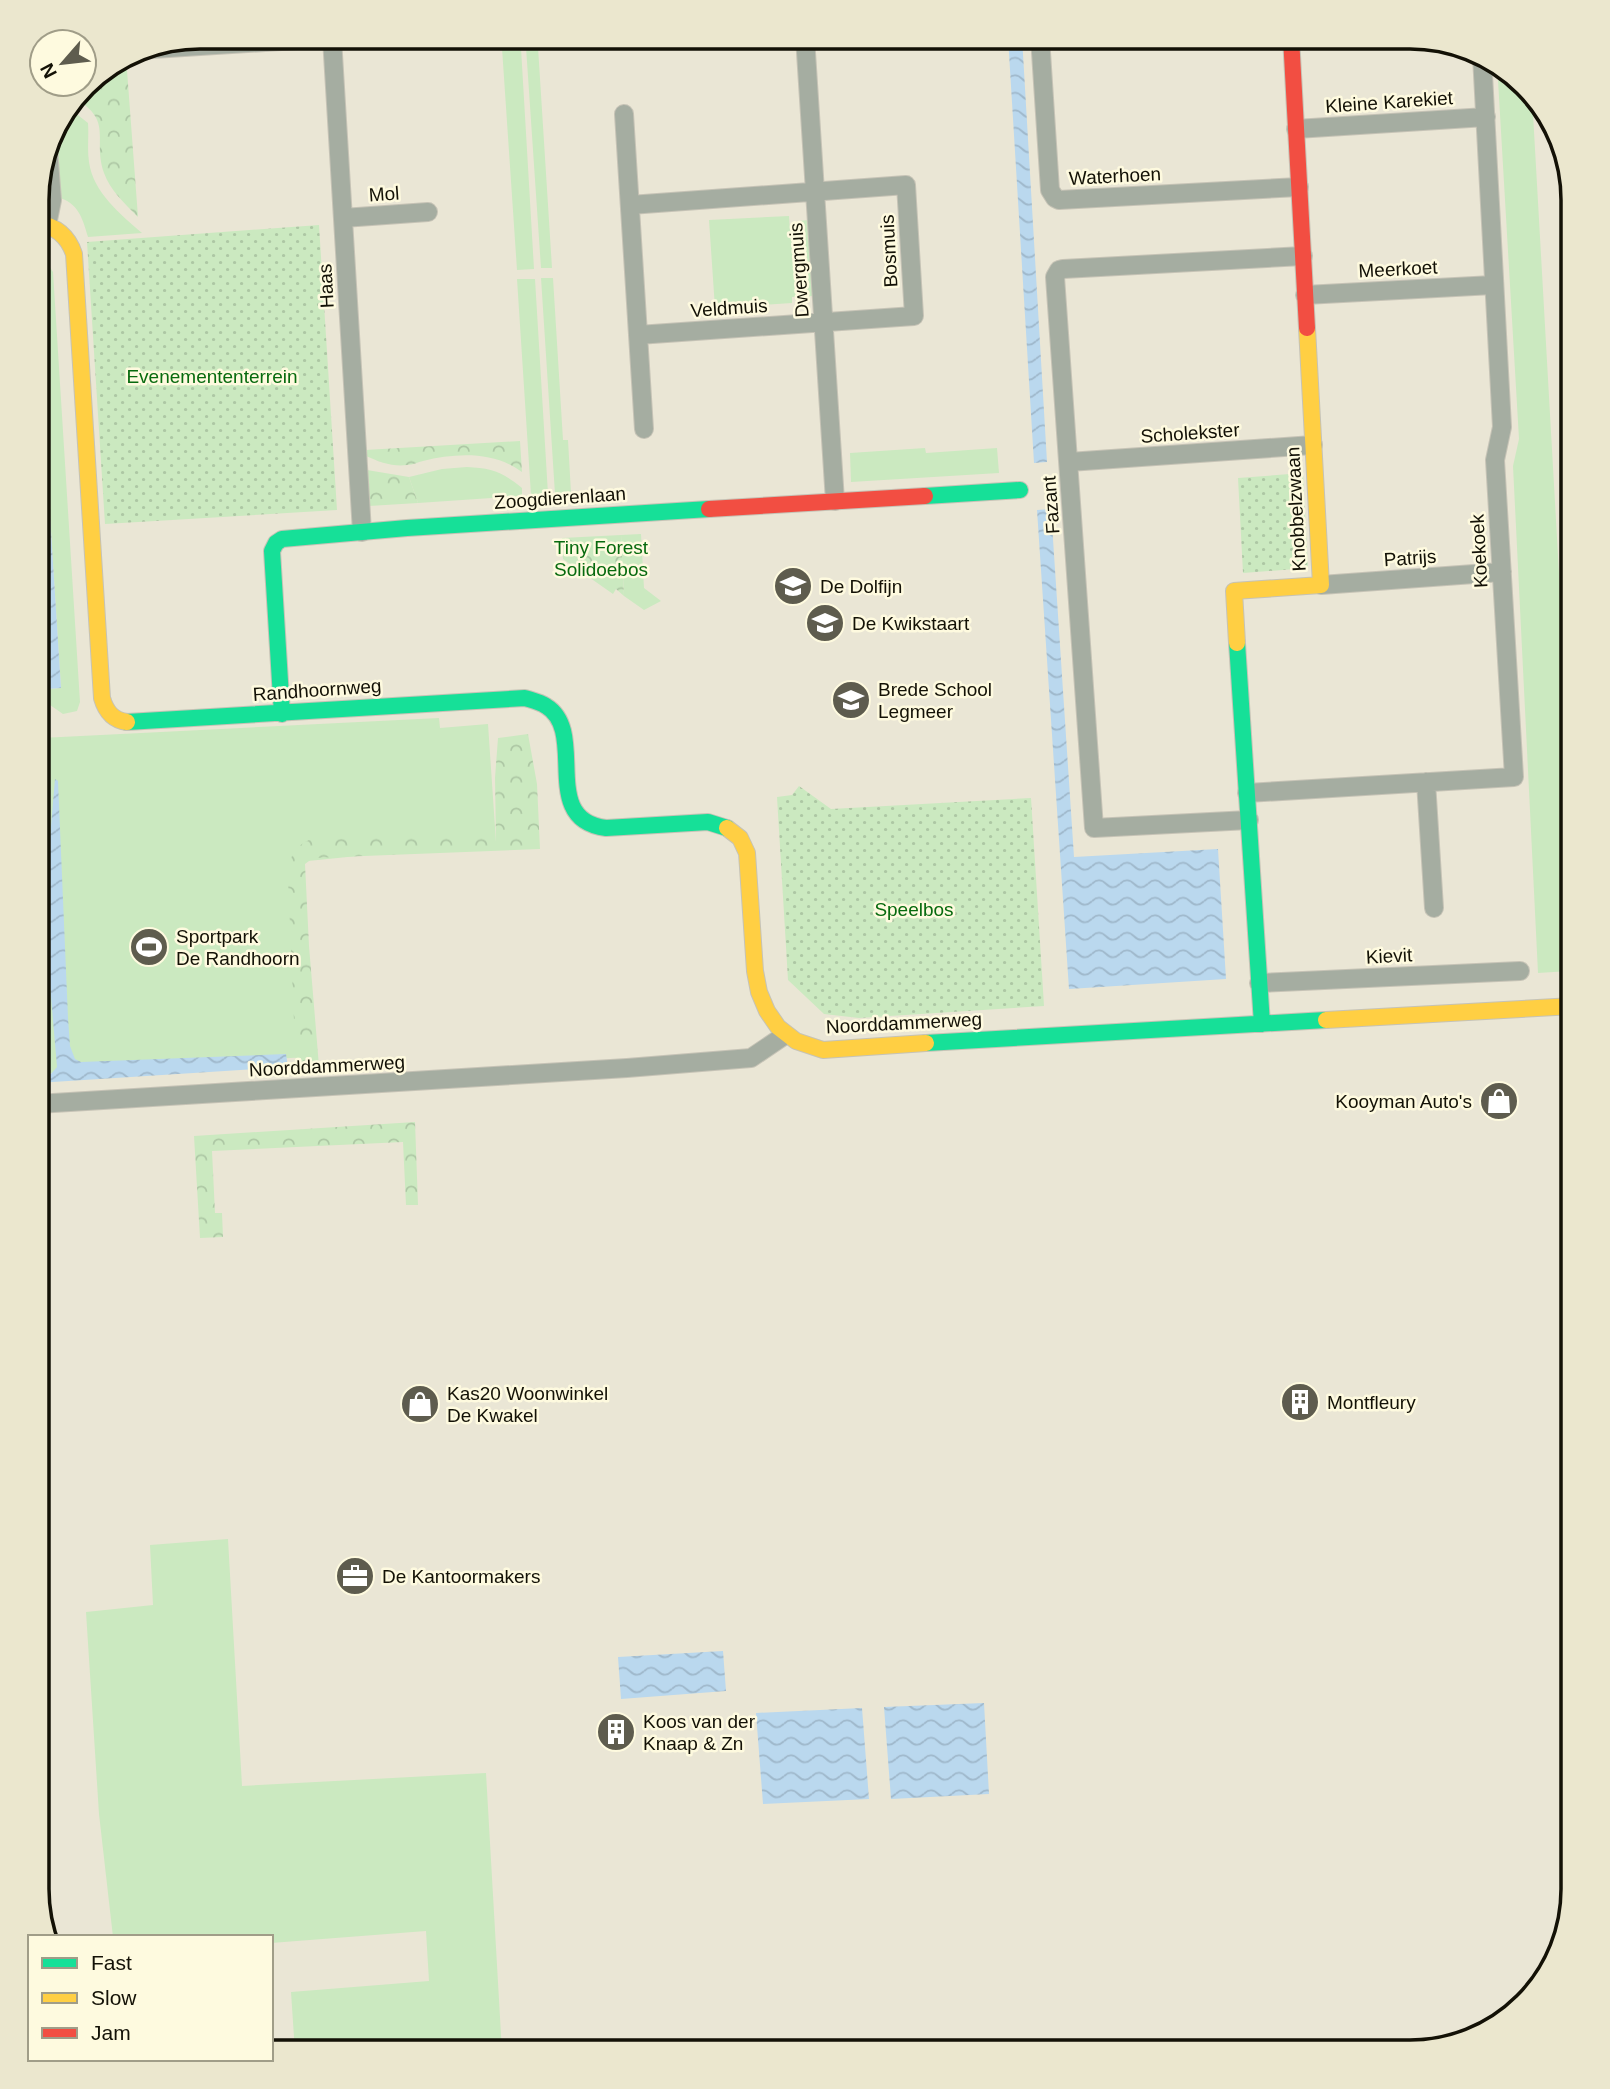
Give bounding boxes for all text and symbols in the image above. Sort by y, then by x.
north arrow [28,28,98,98]
text: N [36,60,61,82]
street label: Kleine Karekiet [1325,87,1454,117]
street label: Waterhoen [1068,163,1162,189]
street label: Mol [368,182,400,206]
street label: Bosmuis [877,214,901,288]
street label: Dwergmuis [785,222,813,318]
street label: Meerkoet [1358,256,1439,282]
street label: Haas [314,263,338,309]
street label: Veldmuis [690,295,768,321]
park label: Evenemententerrein [126,366,298,387]
street label: Scholekster [1140,419,1241,447]
street label: Knobbelzwaan [1282,446,1310,572]
street label: Fazant [1038,475,1064,535]
street label: Zoogdierenlaan [493,483,627,513]
street label: Koekoek [1467,513,1491,588]
park label: Tiny Forest Solidoebos [554,537,649,580]
street label: Patrijs [1383,546,1437,570]
school or university icon: De Dolfijn [772,565,814,607]
place label: De Dolfijn [820,576,902,597]
school or university icon: De Kwikstaart [804,602,846,644]
place label: De Kwikstaart [852,613,970,634]
street label: Randhoornweg [252,675,382,705]
school or university icon: Brede School Legmeer [830,679,872,721]
place label: Brede School Legmeer [878,679,992,722]
park label: Speelbos [874,899,954,920]
sports icon: Sportpark De Randhoorn [128,926,170,968]
place label: Sportpark De Randhoorn [176,926,300,969]
street label: Kievit [1365,944,1413,968]
street label: Noorddammerweg [825,1008,983,1038]
street label: Noorddammerweg [248,1051,406,1081]
shop icon: Kooyman Auto's [1478,1080,1520,1122]
place label: Kooyman Auto's [1335,1091,1472,1112]
building icon: Montfleury [1279,1381,1321,1423]
shop icon: Kas20 Woonwinkel De Kwakel [399,1383,441,1425]
place label: Kas20 Woonwinkel De Kwakel [447,1383,608,1426]
place label: Montfleury [1327,1392,1416,1413]
office icon: De Kantoormakers [334,1555,376,1597]
place label: De Kantoormakers [382,1566,540,1587]
building icon: Koos van der Knaap & Zn [595,1711,637,1753]
place label: Koos van der Knaap & Zn [643,1711,756,1754]
legend [28,1935,273,2061]
text: Fast [91,1951,132,1974]
text: Slow [91,1986,137,2009]
text: Jam [91,2021,131,2044]

